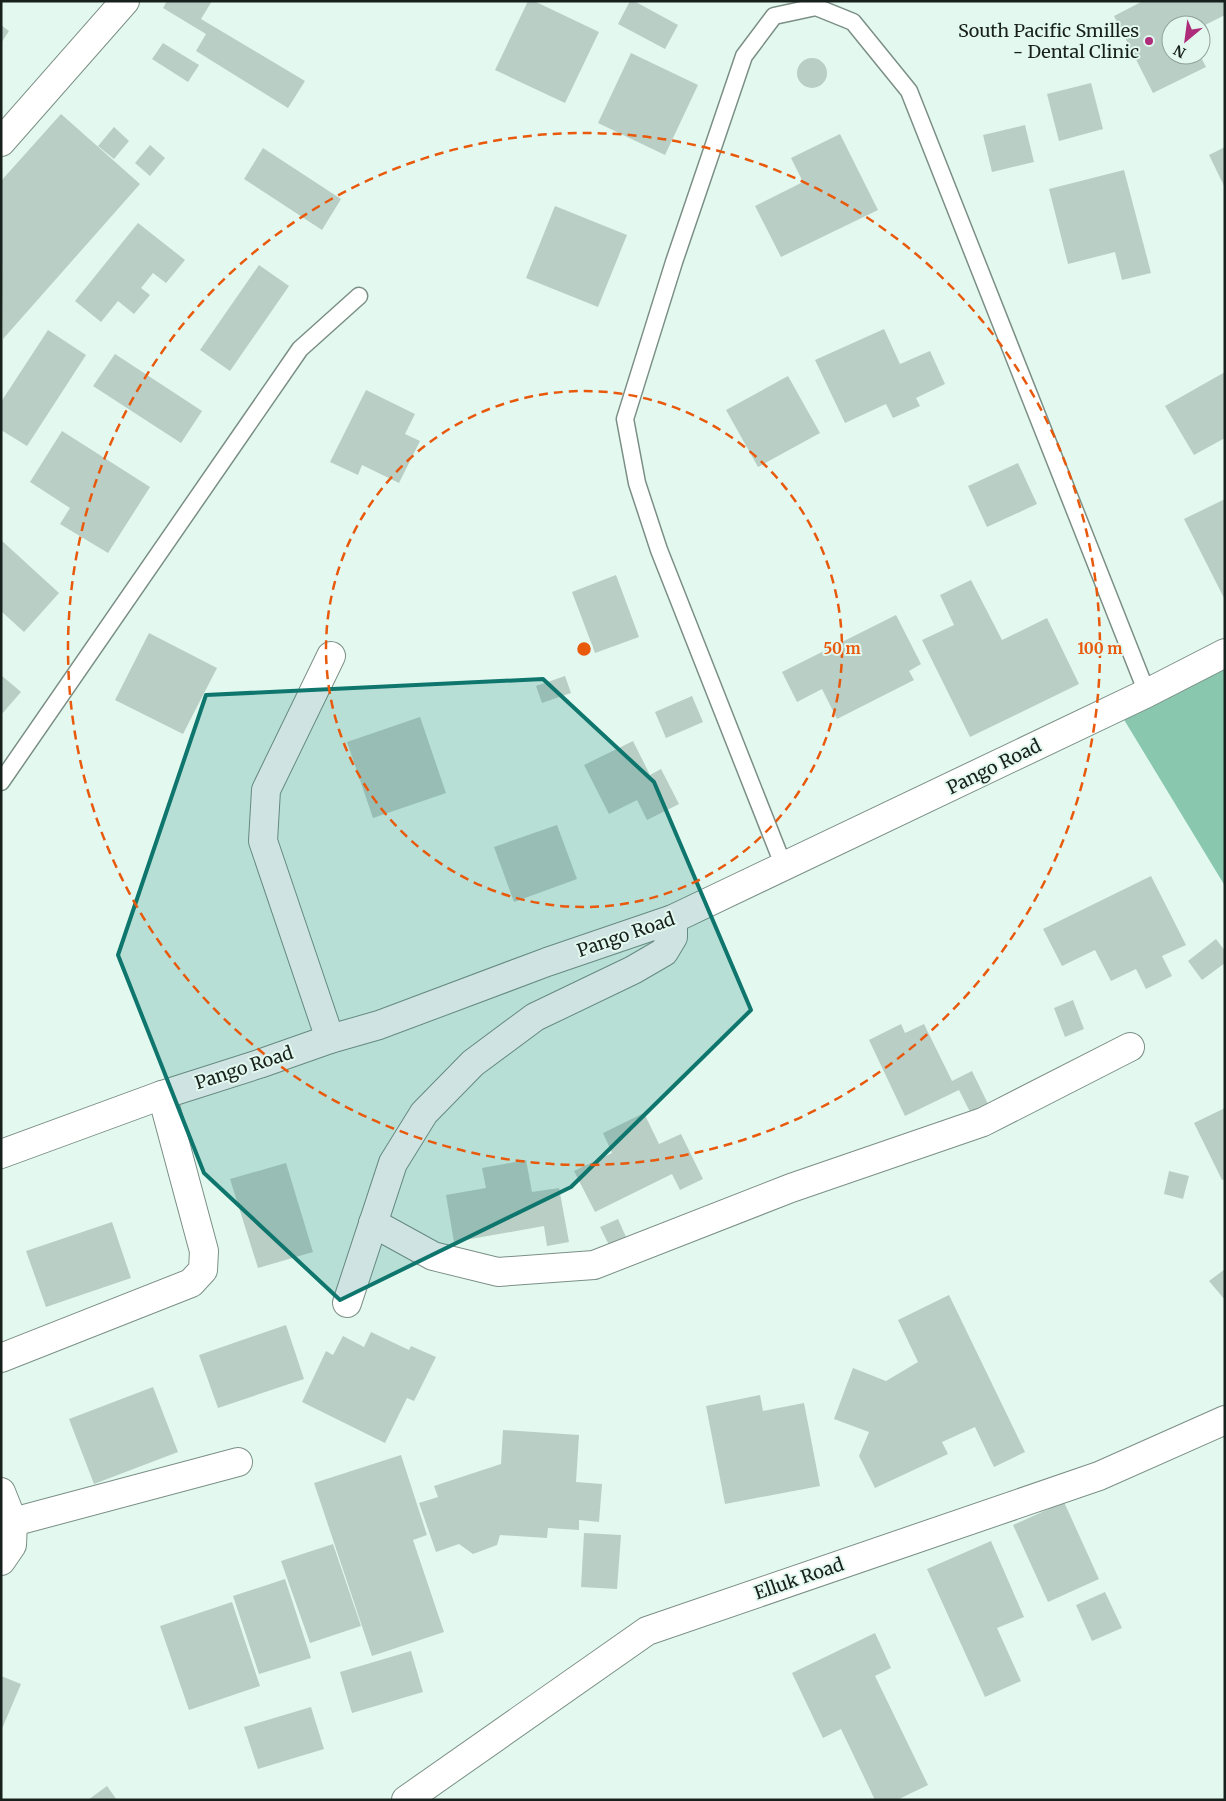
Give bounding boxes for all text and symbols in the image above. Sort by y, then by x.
north arrow [1161,15,1211,65]
place label: South Pacific Smilles - Dental Clinic [958,19,1139,63]
marker: South Pacific Smilles - Dental Clinic [1143,35,1155,47]
text: N [1170,41,1189,62]
text: 50 m [823,639,861,658]
text: 100 m [1078,639,1122,658]
centre of rings [575,640,593,658]
street label: Pango Road [943,734,1045,799]
street label: Pango Road [574,907,678,962]
street label: Pango Road [192,1041,296,1094]
street label: Elluk Road [751,1552,847,1605]

